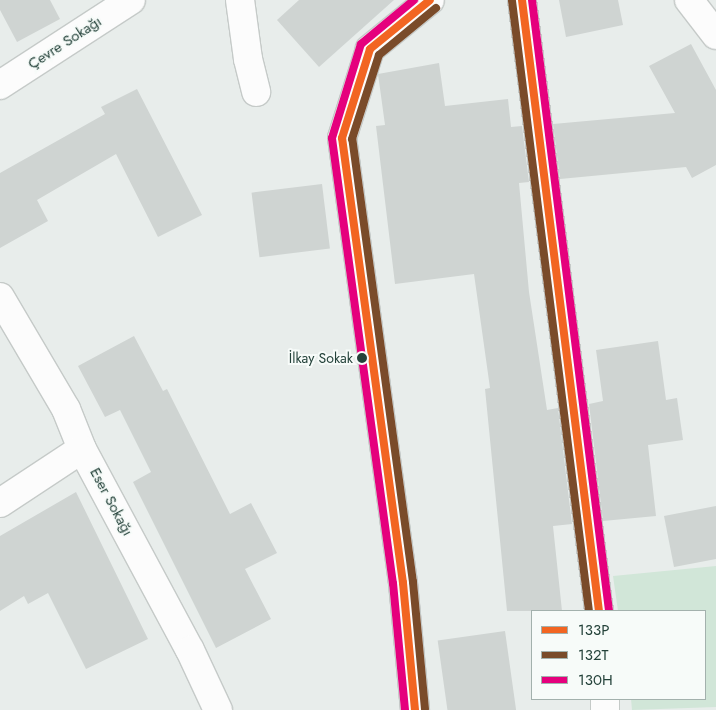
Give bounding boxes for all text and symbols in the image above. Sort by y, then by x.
street label: Çevre Sokağı [25,13,105,73]
place label: İlkay Sokak [289,350,353,366]
marker: İlkay Sokak [357,353,367,363]
street label: Eser Sokağı [86,465,136,539]
legend [531,610,706,700]
text: 133P [578,619,609,641]
text: 132T [578,644,608,666]
text: 130H [578,669,613,691]

